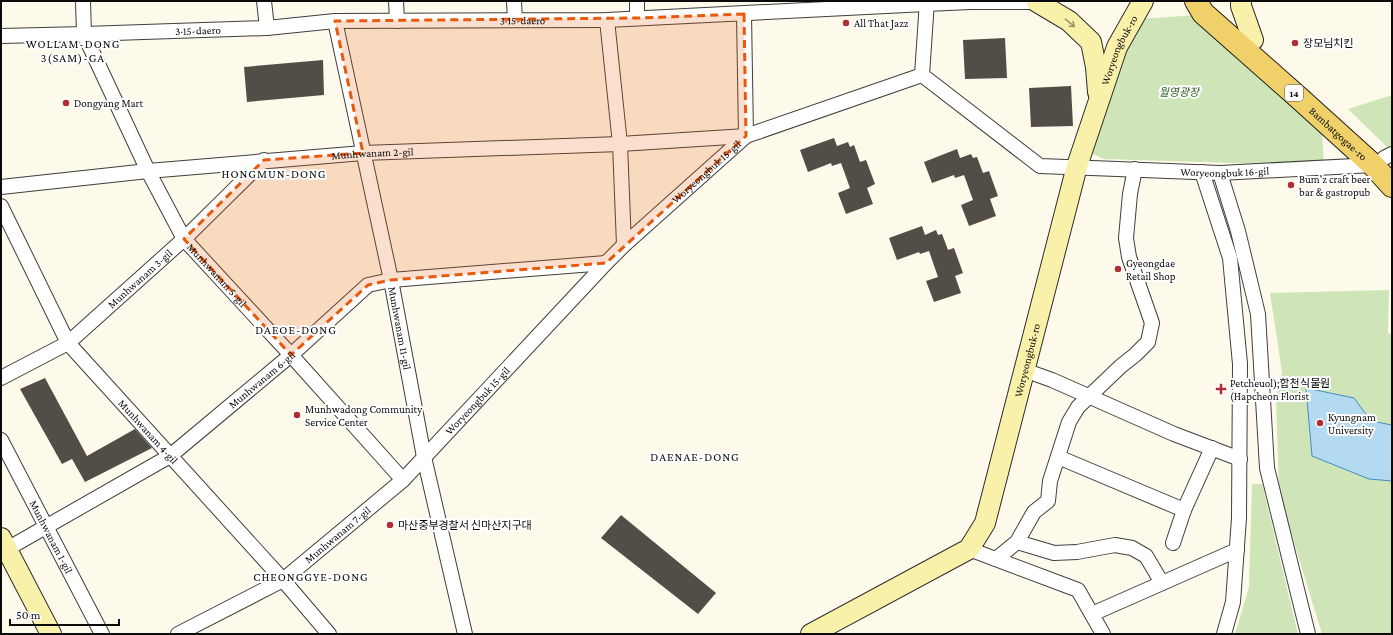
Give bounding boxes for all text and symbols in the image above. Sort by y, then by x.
street label: Woryeongbuk-ro [1099,13,1140,87]
street label: 3·15-daero [500,14,546,26]
place label: All That Jazz [854,17,909,30]
marker: All That Jazz [841,18,851,28]
one-way arrow [1065,18,1075,27]
street label: 3·15-daero [175,24,221,37]
district label: WOLLAM-DONG 3(SAM)-GA [26,37,120,65]
place label: 장모님치킨 [1303,37,1354,49]
marker: 장모님치킨 [1290,38,1300,48]
road number: 14 [1285,85,1303,101]
park label: 월영광장 [1159,86,1201,98]
place label: Dongyang Mart [74,97,144,110]
marker: Dongyang Mart [61,98,71,108]
street label: Bambatgogae-ro [1307,104,1370,163]
street label: Woryeongbuk 15-gil [669,138,743,206]
street label: Munhwanam 2-gil [331,145,414,162]
street label: Woryeongbuk 16-gil [1180,164,1270,180]
district label: HONGMUN-DONG [222,167,326,181]
place label: Bum'z craft beer bar & gastropub [1299,173,1371,199]
marker: Bum'z craft beer bar & gastropub [1286,180,1296,190]
street label: Munhwanam 5-gil [185,241,249,309]
street label: Munhwanam 3-gil [105,247,174,311]
place label: Gyeongdae Retail Shop [1126,257,1176,283]
marker: Gyeongdae Retail Shop [1113,264,1123,274]
street label: Munhwanam 11-gil [386,286,414,371]
street label: Woryeongbuk-ro [1012,322,1042,398]
district label: DAEOE-DONG [255,323,337,337]
street label: Munhwanam 6-gil [226,348,297,411]
street label: Woryeongbuk 15-gil [443,364,512,437]
place label: Petcheuol);합천식물원 (Hapcheon Florist [1230,377,1330,403]
marker: Petcheuol);합천식물원 (Hapcheon Florist [1215,383,1227,395]
street label: Munhwanam 4-gil [116,397,181,466]
place label: Munhwadong Community Service Center [305,403,423,428]
marker: Munhwadong Community Service Center [292,410,302,420]
place label: Kyungnam University [1328,411,1376,437]
marker: Kyungnam University [1315,418,1325,428]
district label: DAENAE-DONG [650,450,740,464]
street label: Munhwanam 1-gil [27,498,75,575]
street label: Munhwanam 7-gil [302,504,373,565]
place label: 마산중부경찰서 신마산지구대 [398,519,532,531]
marker: 마산중부경찰서 신마산지구대 [385,520,395,530]
district label: CHEONGGYE-DONG [253,570,369,584]
scale bar [10,601,119,627]
text: 50 m [16,608,41,622]

